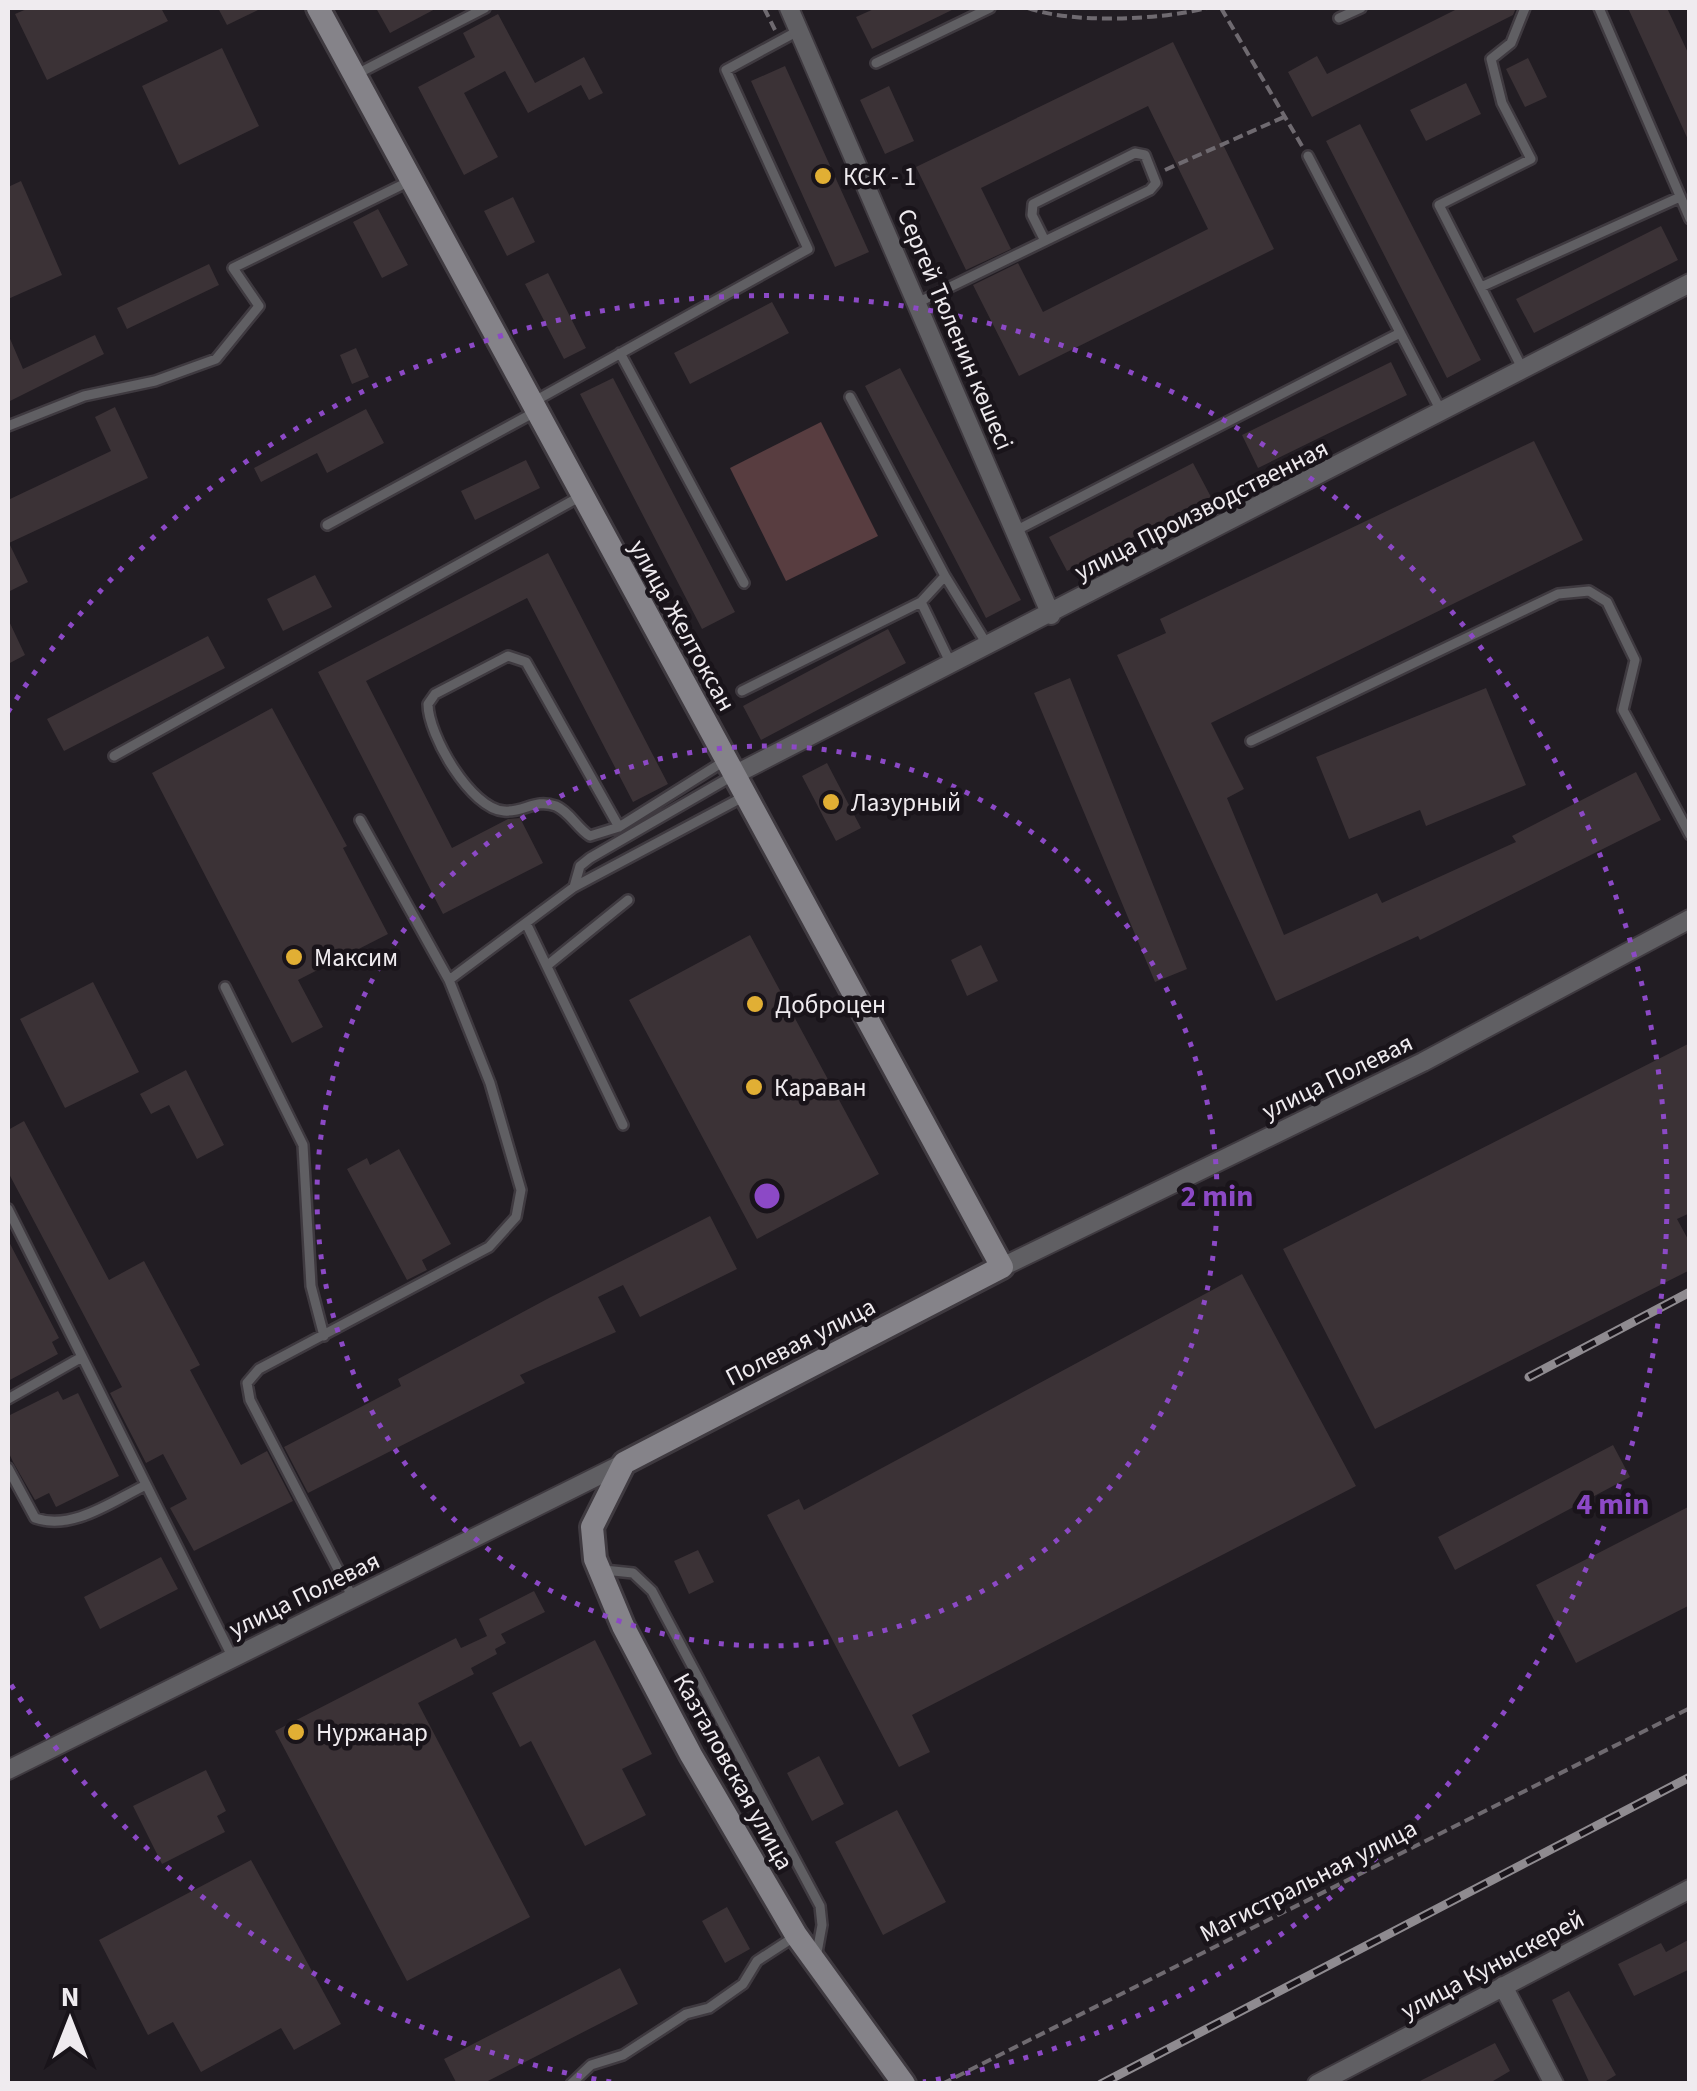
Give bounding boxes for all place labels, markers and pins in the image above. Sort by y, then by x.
place label: КСК - 1 [843,159,916,195]
marker: КСК - 1 [812,165,834,187]
place label: Лазурный [851,785,961,821]
marker: Лазурный [820,791,842,813]
place label: Максим [314,940,398,976]
marker: Максим [283,946,305,968]
place label: Доброцен [775,987,886,1023]
marker: Доброцен [744,993,766,1015]
place label: Караван [774,1070,867,1106]
marker: Караван [743,1076,765,1098]
centre of rings [749,1178,785,1214]
place label: Нуржанар [316,1715,428,1751]
marker: Нуржанар [285,1721,307,1743]

